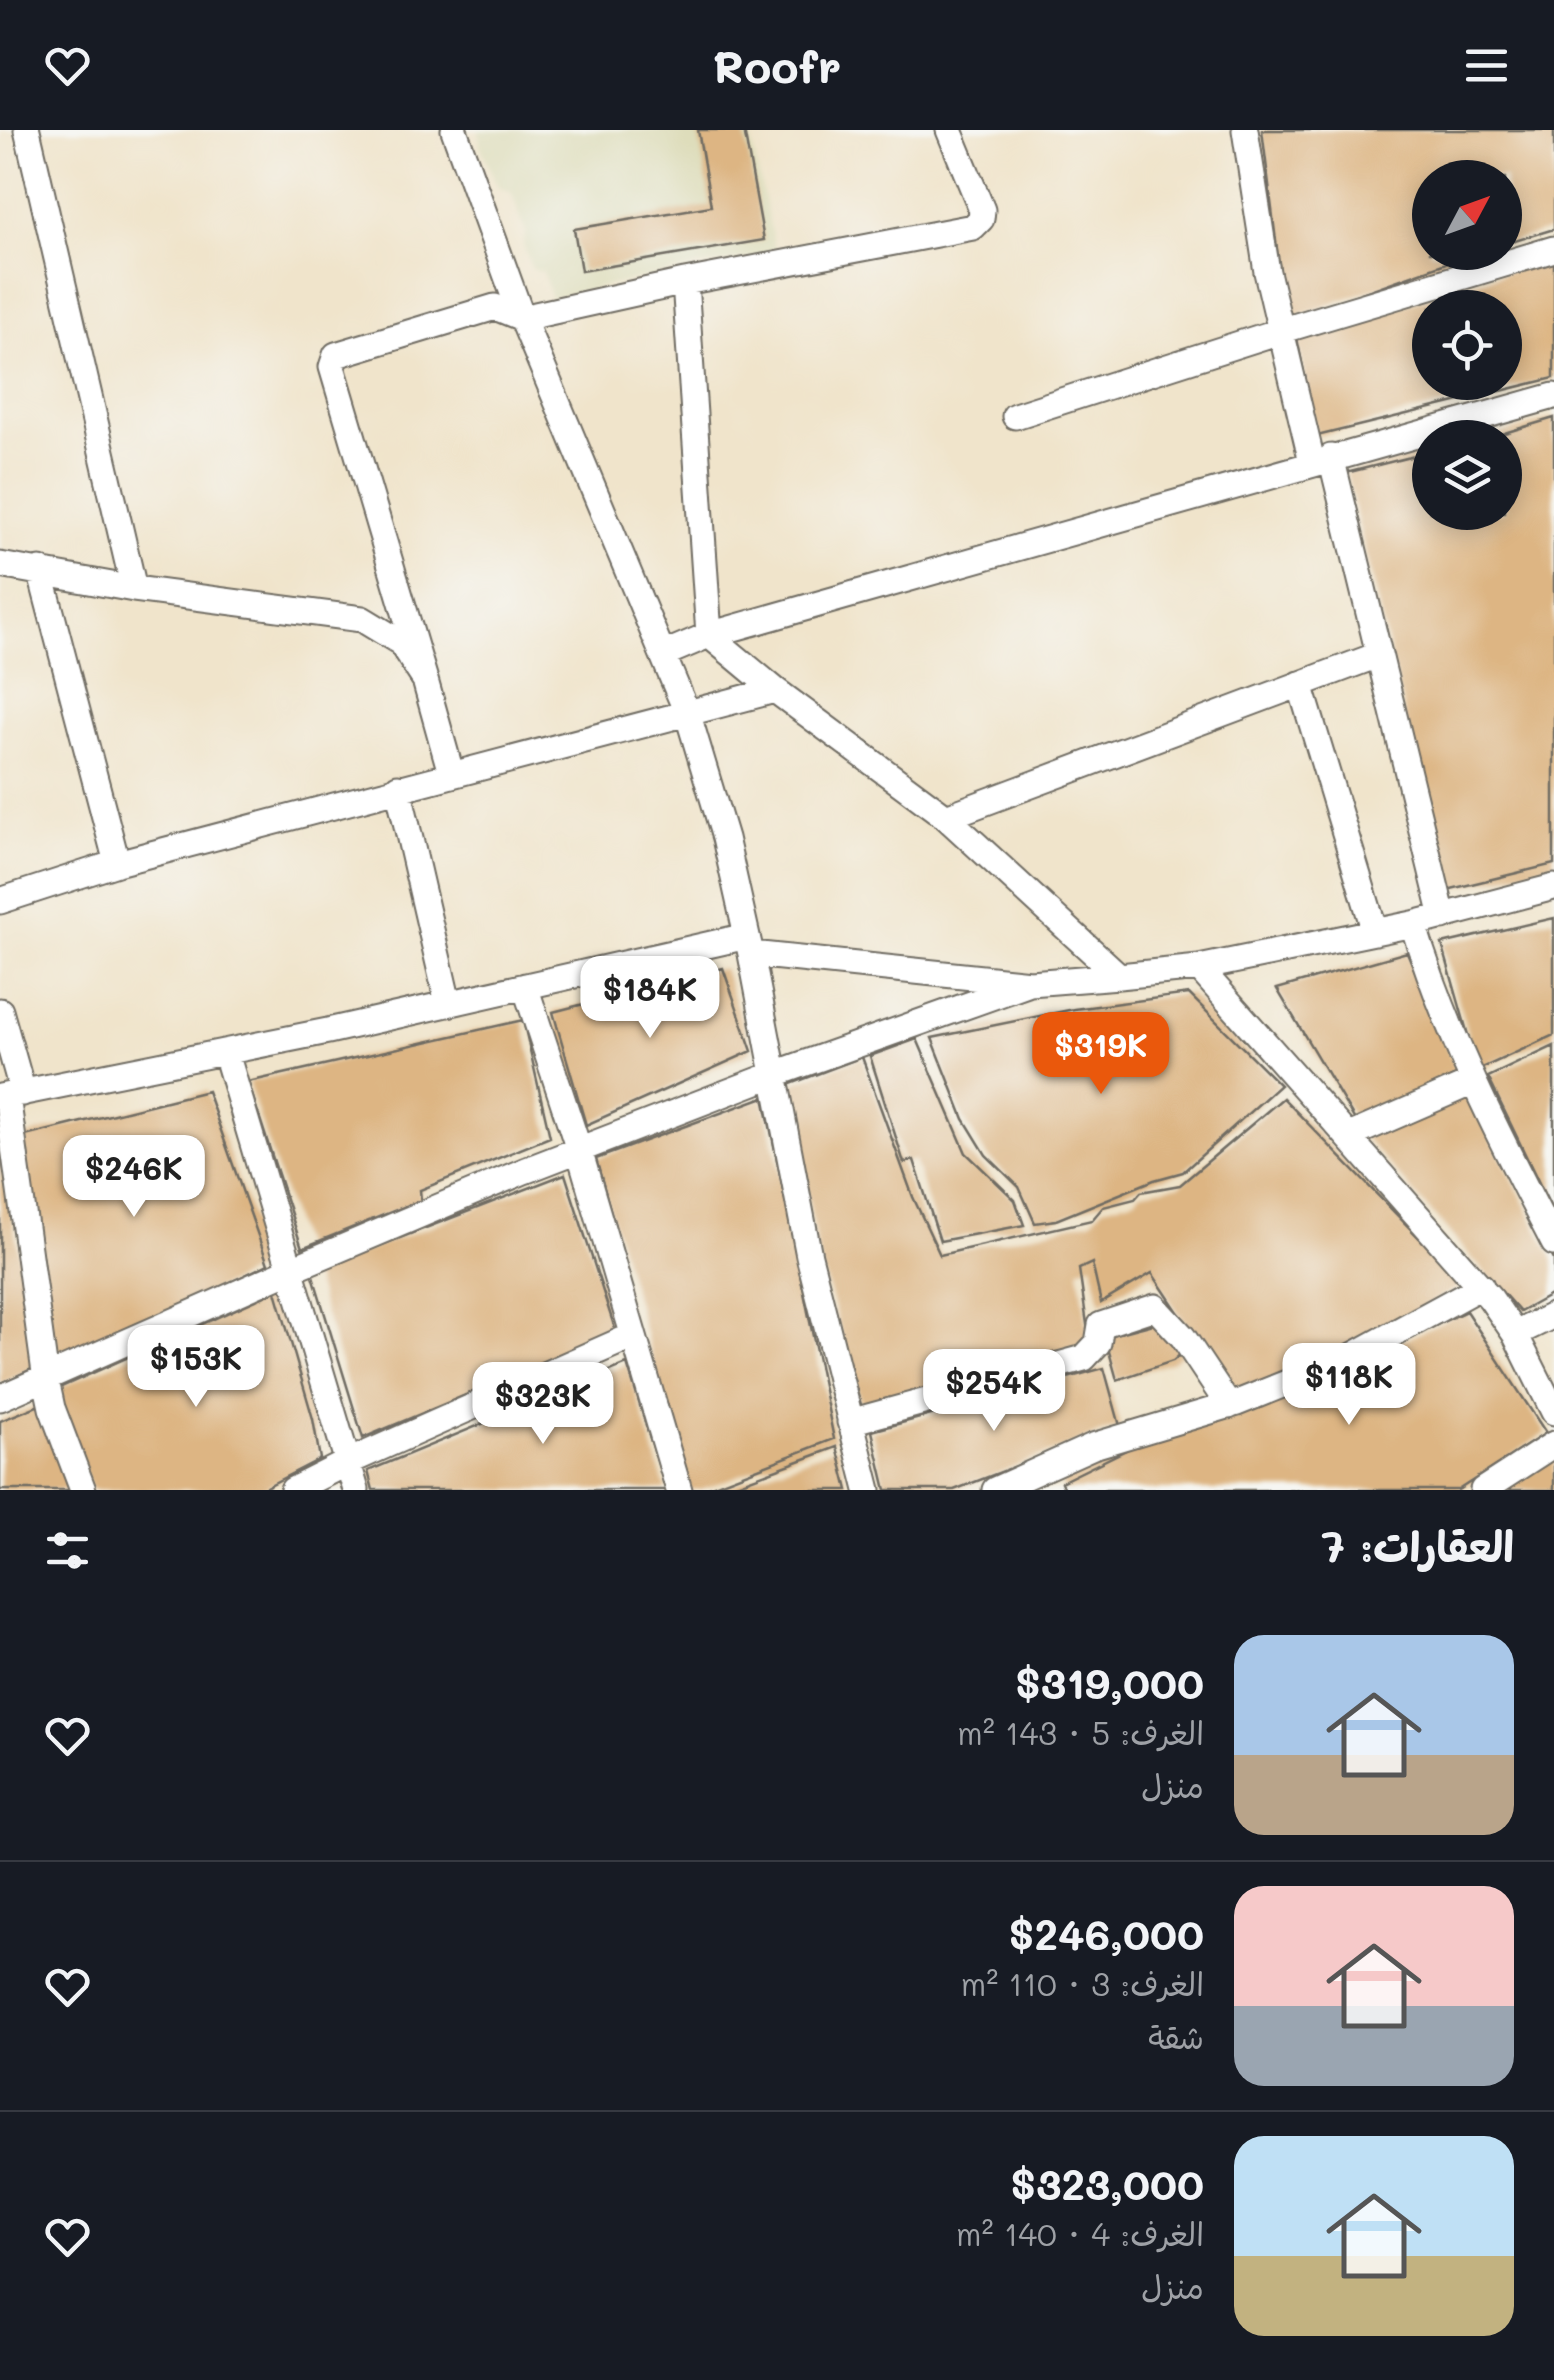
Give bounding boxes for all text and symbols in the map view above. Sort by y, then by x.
text: Roofr [713,36,841,94]
icon: heart [40,38,95,93]
icon: menu [1459,38,1514,93]
north arrow [1412,160,1522,270]
map controls [1412,160,1522,530]
button: locate [1412,290,1522,400]
button: layers [1412,420,1522,530]
pin: $184K [580,956,720,1041]
text: $184K [602,967,698,1009]
pin: $319K [1031,1012,1171,1097]
text: $319K [1054,1023,1148,1065]
pin: $246K [64,1135,204,1220]
text: $246K [85,1146,183,1188]
pin: $153K [126,1325,266,1410]
text: $153K [150,1336,242,1378]
pin: $118K [1279,1343,1419,1428]
pin: $254K [924,1349,1064,1434]
text: $118K [1304,1354,1394,1396]
text: $254K [945,1360,1043,1402]
pin: $323K [473,1362,613,1447]
text: $323K [494,1373,592,1415]
text: العقارات: 7 [1321,1518,1514,1573]
icon: filters [40,1523,95,1578]
text: $319,000 [1015,1655,1204,1710]
icon: home [1314,1675,1434,1795]
icon: heart [40,1708,95,1763]
text: الغرف: 5 · 143 m² [957,1711,1204,1753]
text: منزل [1141,1764,1204,1806]
text: $246,000 [1009,1906,1204,1961]
icon: home [1314,1926,1434,2046]
icon: heart [40,1959,95,2014]
text: الغرف: 3 · 110 m² [961,1962,1204,2004]
text: شقة [1148,2015,1204,2057]
text: $323,000 [1010,2156,1204,2211]
icon: home [1314,2176,1434,2296]
icon: heart [40,2209,95,2264]
text: الغرف: 4 · 140 m² [956,2212,1204,2254]
text: منزل [1141,2265,1204,2307]

